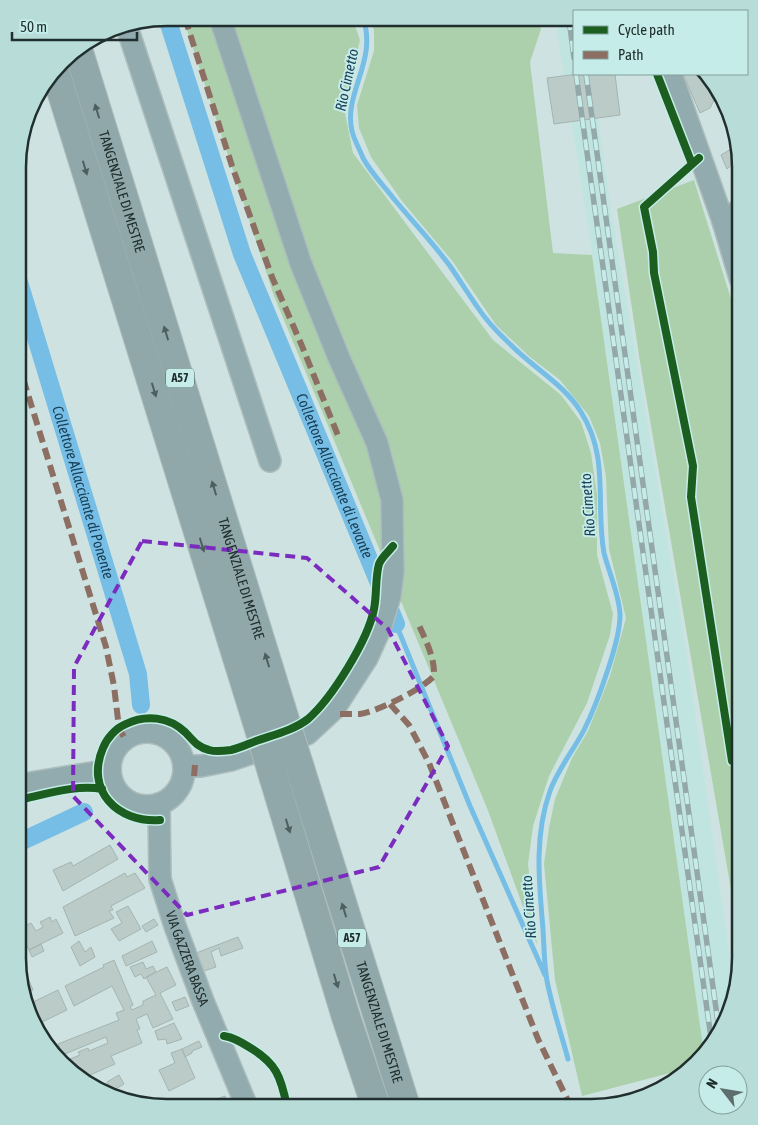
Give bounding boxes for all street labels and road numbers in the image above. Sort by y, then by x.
street label: TANGENZIALE DI MESTRE [96,129,148,254]
road number: A57 [166,368,194,388]
street label: TANGENZIALE DI MESTRE [215,516,268,641]
street label: VIA GAZZERA BASSA [163,909,212,1008]
road number: A57 [338,928,366,948]
street label: TANGENZIALE DI MESTRE [353,959,406,1085]

